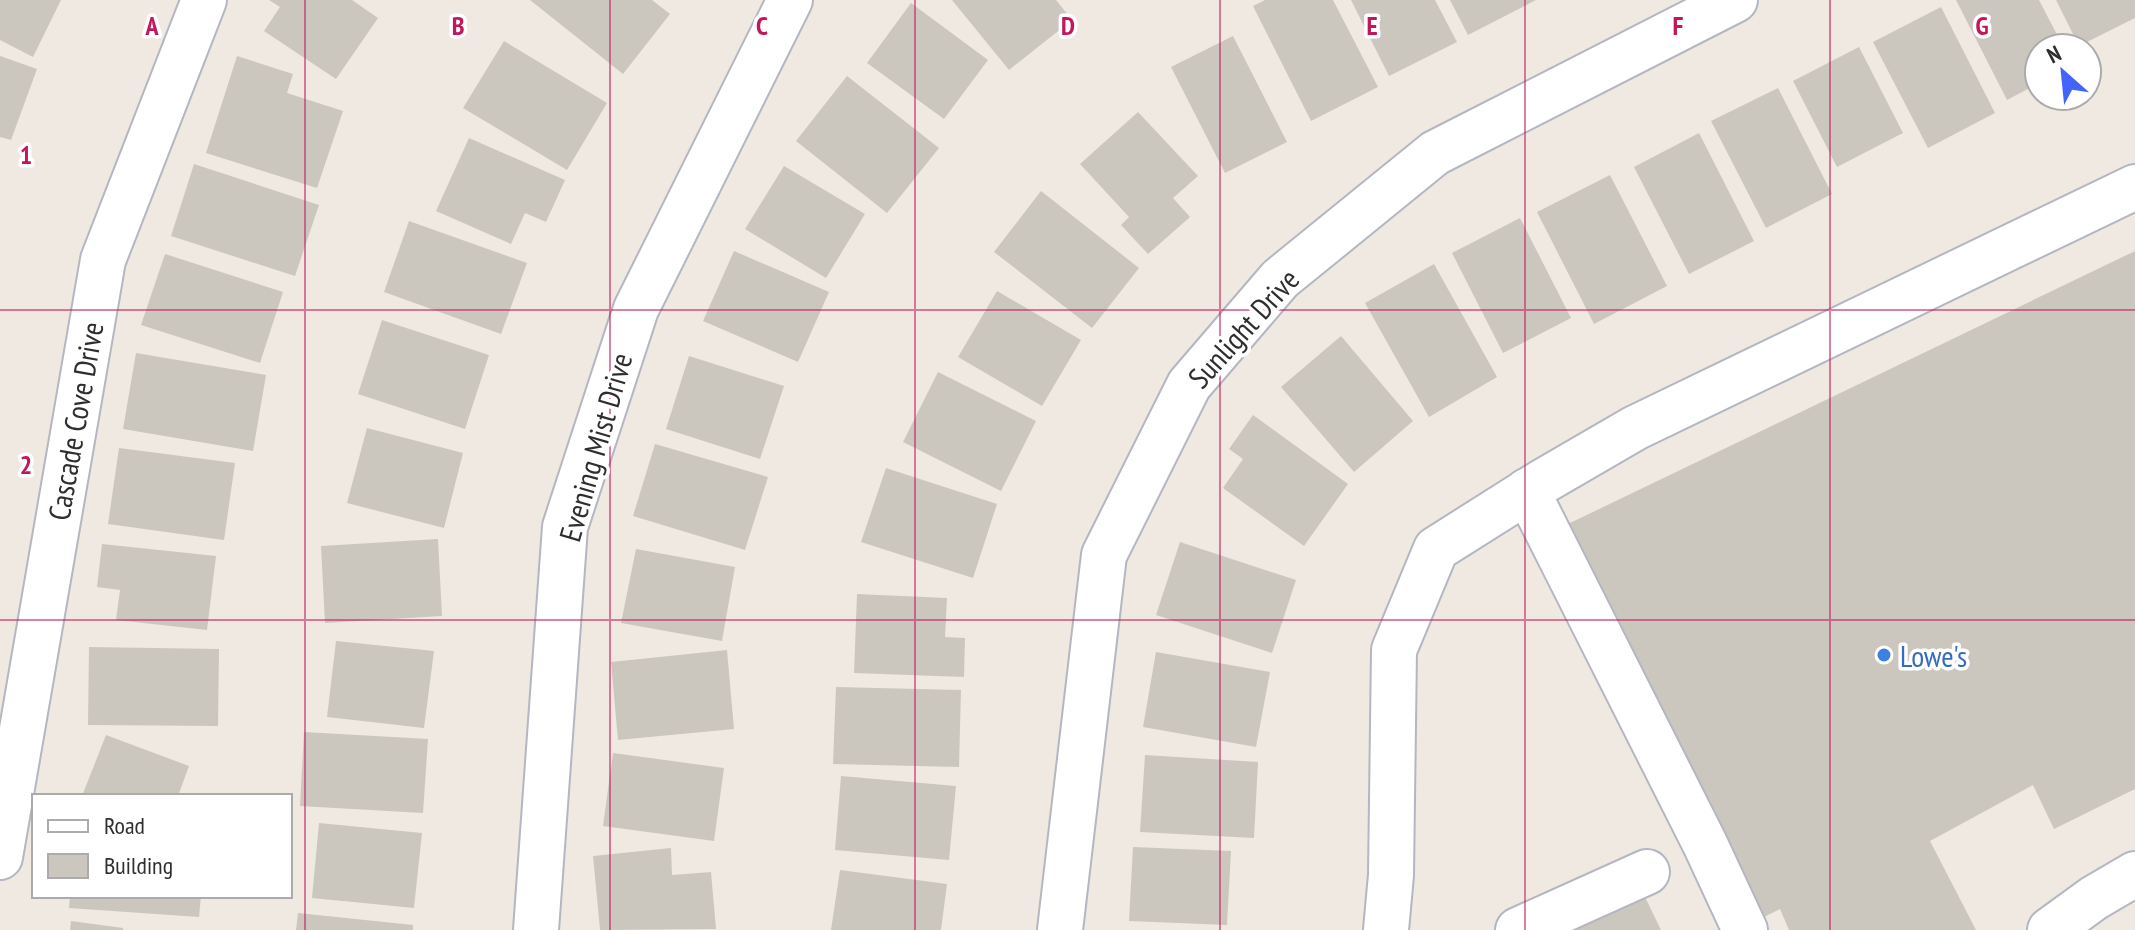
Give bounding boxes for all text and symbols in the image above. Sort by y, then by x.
text: A [144,9,159,42]
text: B [452,9,465,42]
text: C [756,9,768,42]
text: D [1061,9,1075,42]
text: E [1366,9,1378,42]
text: F [1673,9,1684,42]
text: G [1975,9,1989,42]
north arrow [2023,32,2103,112]
text: N [2042,39,2066,69]
text: 1 [20,138,32,171]
street label: Sunlight Drive [1179,260,1307,396]
street label: Cascade Cove Drive [38,319,112,523]
street label: Evening Mist Drive [550,348,640,546]
text: 2 [20,448,32,481]
place label: Lowe's [1900,636,1967,675]
marker: Lowe's [1875,646,1893,664]
legend [32,794,292,898]
text: Road [104,810,145,841]
text: Building [104,850,173,881]

